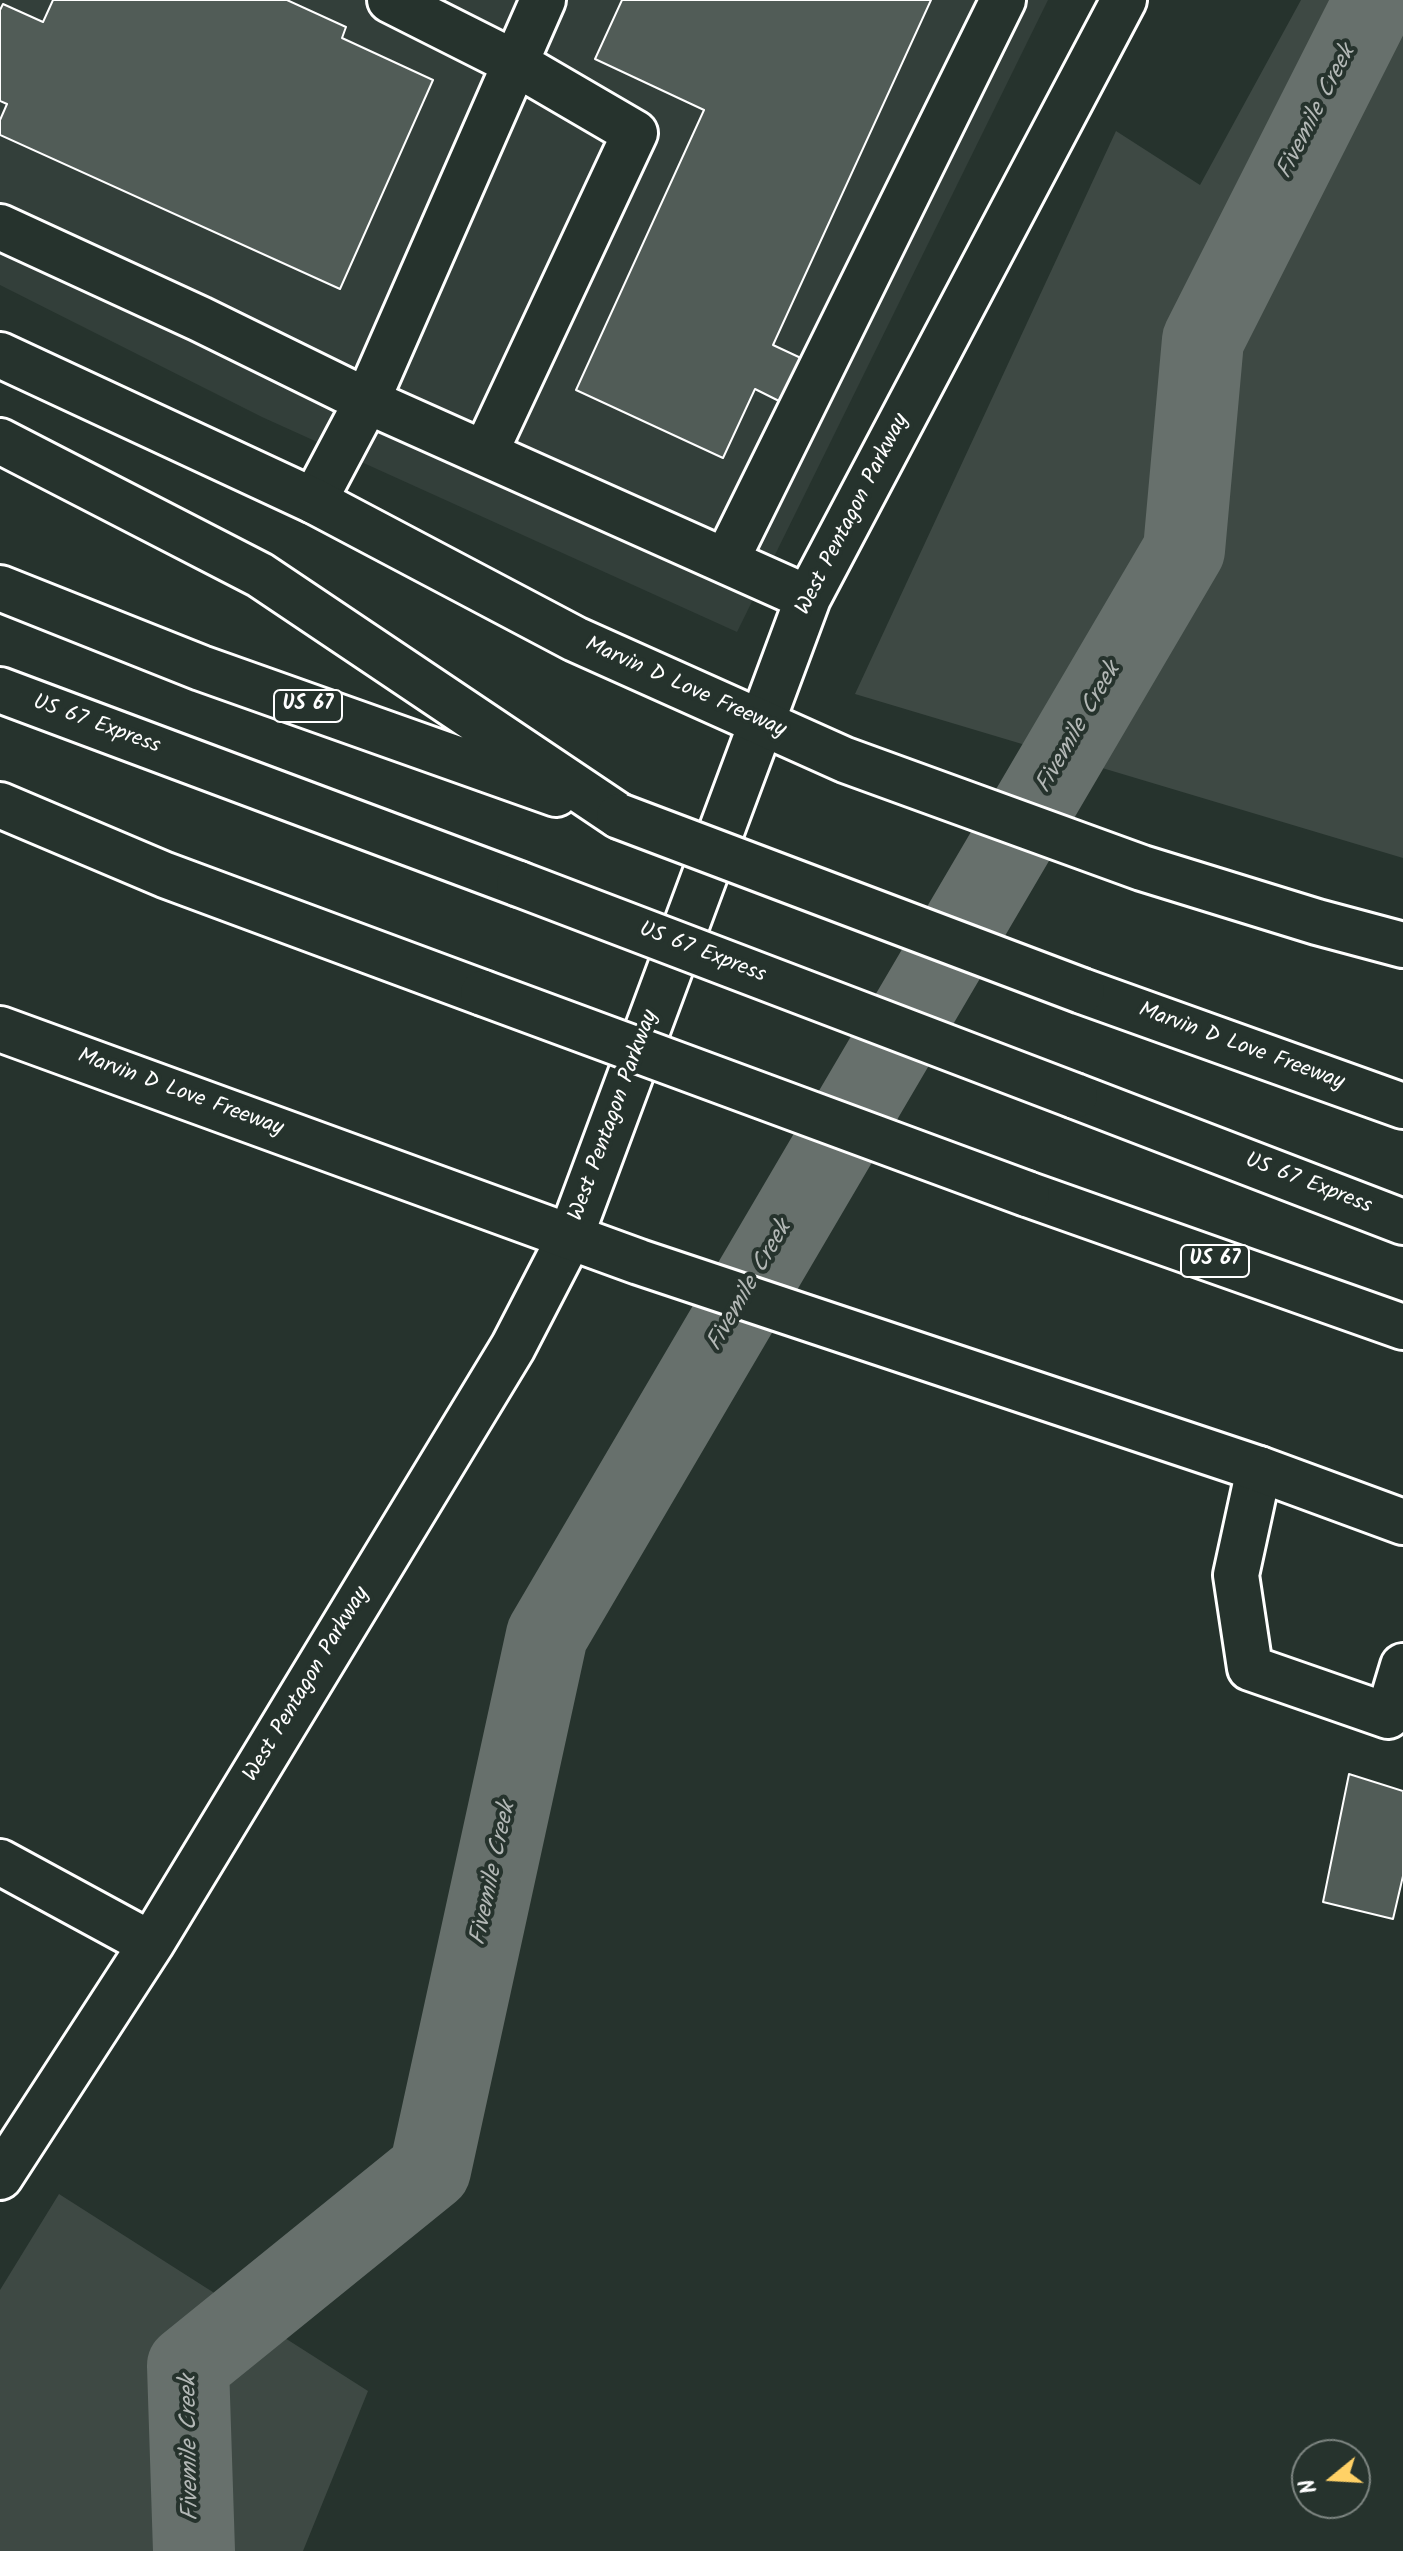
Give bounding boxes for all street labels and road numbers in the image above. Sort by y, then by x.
street label: West Pentagon Parkway [792,410,916,620]
street label: Marvin D Love Freeway [580,633,790,745]
road number: US 67 [274,690,342,722]
street label: US 67 Express [29,691,163,761]
street label: US 67 Express [635,918,769,990]
street label: Marvin D Love Freeway [1135,998,1347,1098]
street label: West Pentagon Parkway [565,1007,665,1225]
street label: Marvin D Love Freeway [74,1044,286,1144]
street label: US 67 Express [1241,1149,1375,1221]
road number: US 67 [1181,1245,1249,1277]
street label: West Pentagon Parkway [239,1583,377,1787]

